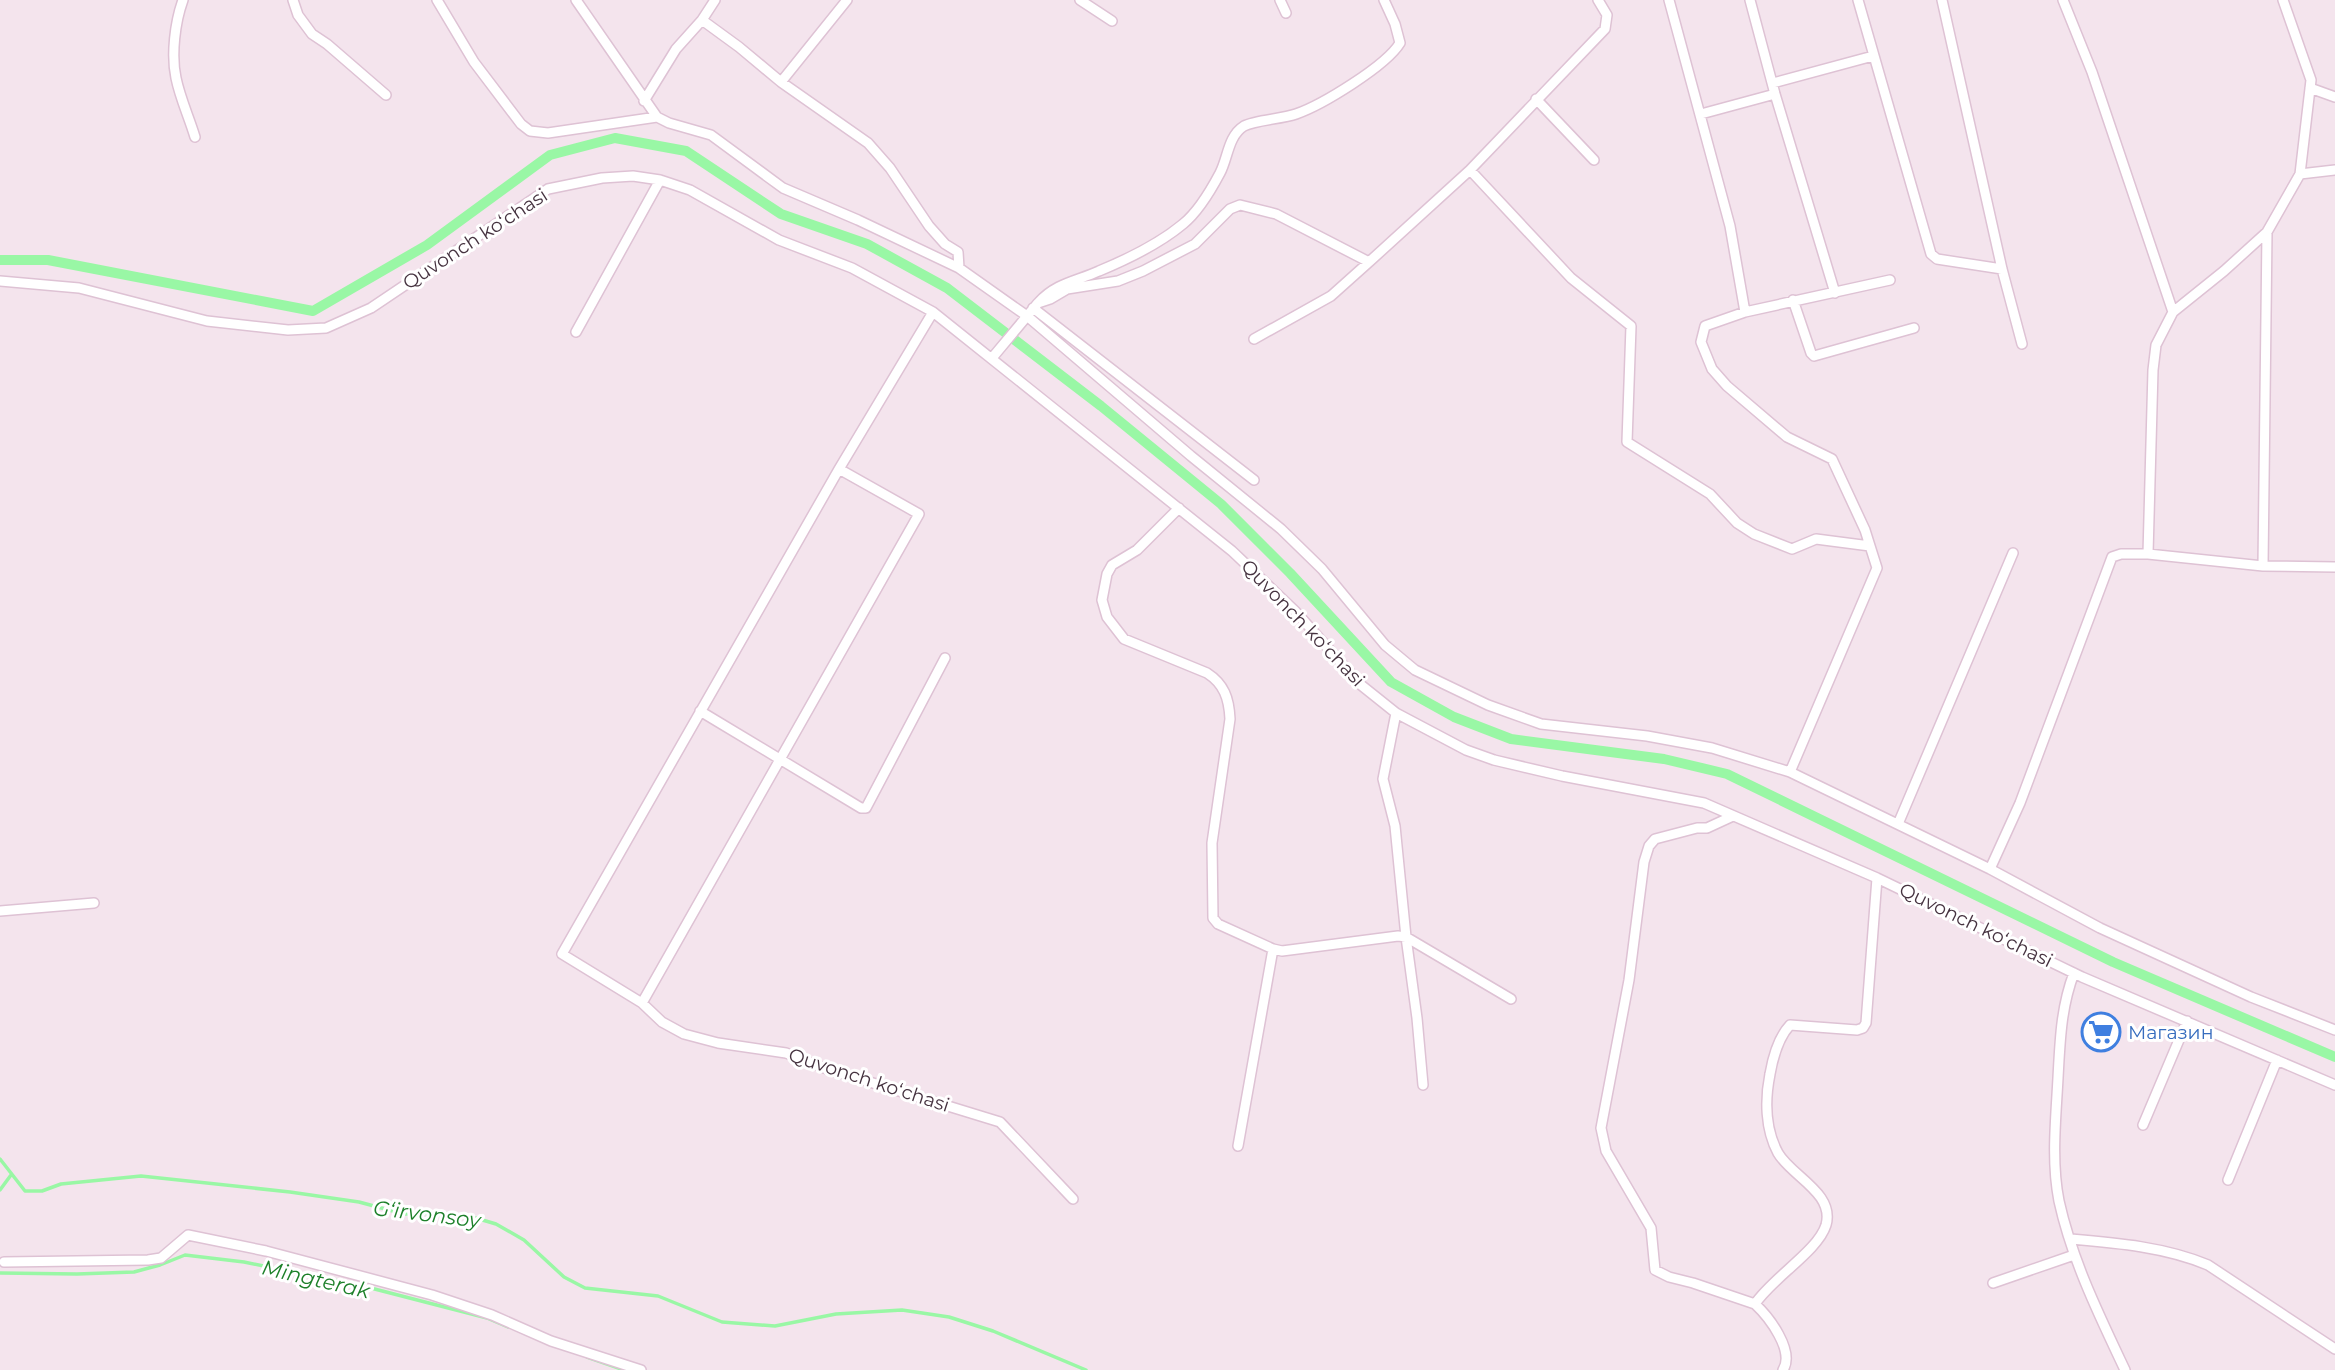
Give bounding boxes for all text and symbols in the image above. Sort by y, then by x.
street label: Quvonch koʻchasi [398,184,552,294]
street label: Quvonch koʻchasi [1236,555,1370,691]
street label: Quvonch koʻchasi [1896,878,2056,972]
supermarket icon: Магазин [2080,1011,2122,1053]
place label: Магазин [2128,1021,2214,1044]
street label: Quvonch koʻchasi [786,1043,952,1117]
water label: G‘irvonsoy [372,1195,484,1233]
water label: Mingterak [260,1254,374,1304]

